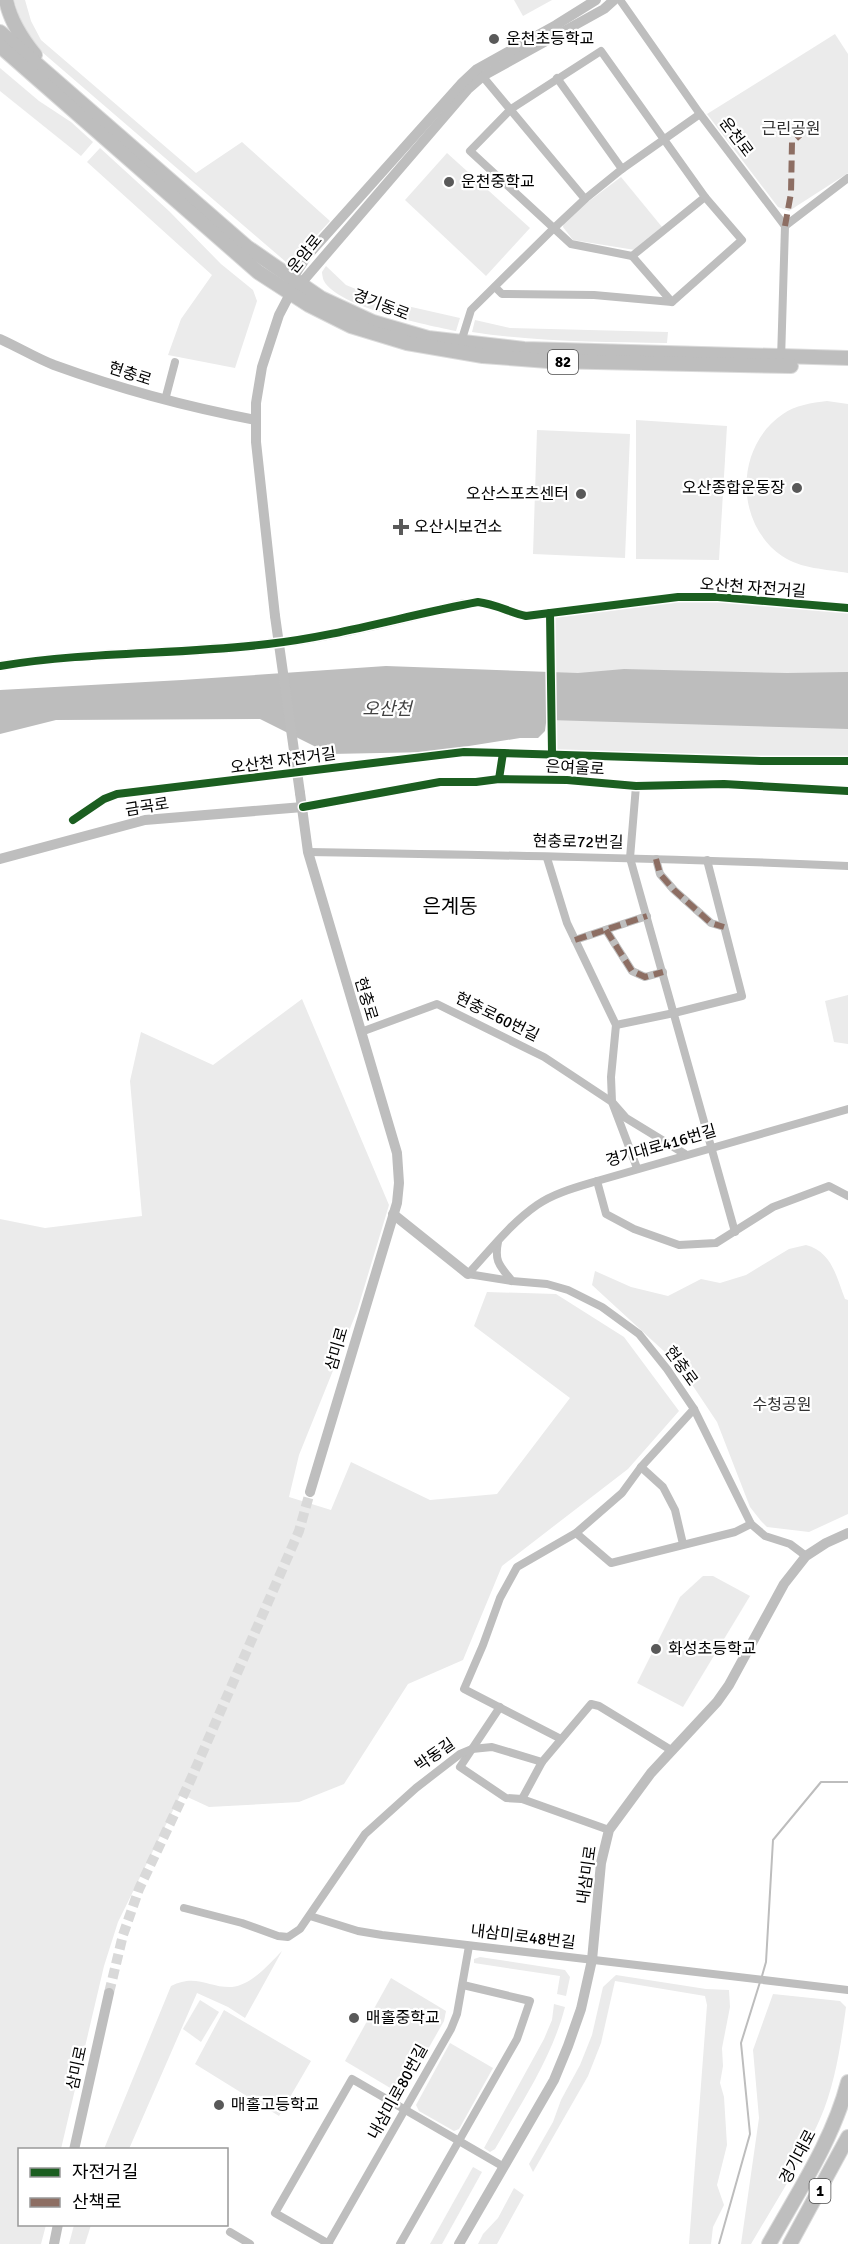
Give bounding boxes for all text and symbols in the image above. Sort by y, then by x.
place label: 운천초등학교 [506,29,594,49]
marker: 운천초등학교 [487,32,501,46]
street label: 운천로 [715,113,757,161]
park label: 근린공원 [762,119,820,139]
place label: 운천중학교 [461,172,535,192]
marker: 운천중학교 [442,175,456,189]
street label: 운암로 [283,230,327,277]
street label: 경기동로 [350,285,412,325]
road number: 82 [548,350,578,374]
street label: 현충로 [106,358,154,390]
place label: 오산종합운동장 [682,478,785,498]
marker: 오산종합운동장 [790,481,804,495]
place label: 오산스포츠센터 [466,484,569,504]
marker: 오산스포츠센터 [574,487,588,501]
place label: 오산시보건소 [414,517,502,537]
marker: 오산시보건소 [392,518,410,536]
street label: 오산천 자전거길 [699,574,807,602]
water label: 오산천 [362,698,414,720]
street label: 오산천 자전거길 [229,744,337,778]
street label: 은여울로 [545,756,605,780]
street label: 금곡로 [124,794,171,820]
street label: 현충로72번길 [532,831,624,853]
district label: 은계동 [422,894,478,919]
street label: 현충로 [350,975,382,1023]
street label: 현충로60번길 [452,988,542,1046]
street label: 경기대로416번길 [603,1121,719,1171]
street label: 삼미로 [321,1325,353,1373]
street label: 현충로 [660,1342,702,1390]
park label: 수청공원 [753,1395,811,1415]
place label: 화성초등학교 [668,1639,756,1659]
marker: 화성초등학교 [649,1642,663,1656]
street label: 박동길 [411,1734,459,1776]
street label: 내삼미로 [573,1844,601,1906]
street label: 내삼미로48번길 [469,1921,577,1953]
place label: 매홀중학교 [366,2008,440,2028]
marker: 매홀중학교 [347,2011,361,2025]
street label: 내삼미로80번길 [364,2041,432,2143]
street label: 삼미로 [63,2044,91,2092]
place label: 매홀고등학교 [231,2095,319,2115]
marker: 매홀고등학교 [212,2098,226,2112]
street label: 경기대로 [775,2126,821,2188]
legend [18,2148,228,2226]
text: 자전거길 [72,2161,138,2183]
road number: 1 [810,2179,830,2203]
text: 산책로 [72,2191,122,2213]

